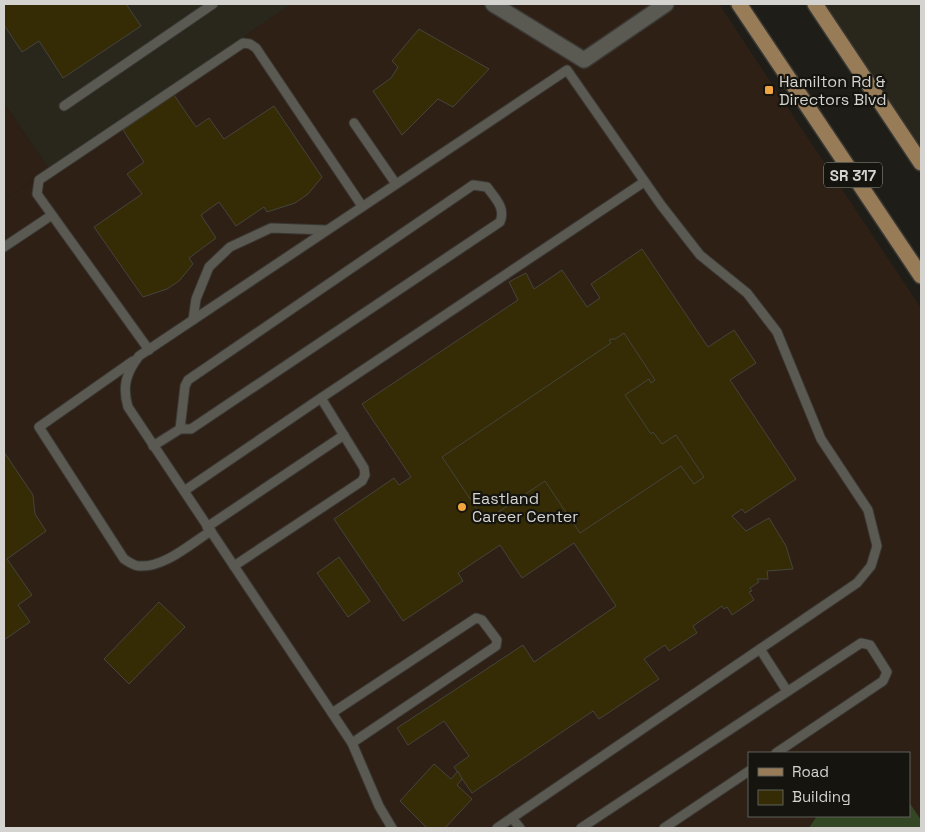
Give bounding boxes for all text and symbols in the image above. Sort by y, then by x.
place label: Hamilton Rd & Directors Blvd [779,71,886,110]
marker: Hamilton Rd & Directors Blvd [763,84,775,96]
road number: SR 317 [824,162,882,188]
place label: Eastland Career Center [472,488,578,527]
marker: Eastland Career Center [456,501,468,513]
legend [748,752,910,817]
text: Road [792,762,829,781]
text: Building [792,787,851,806]

